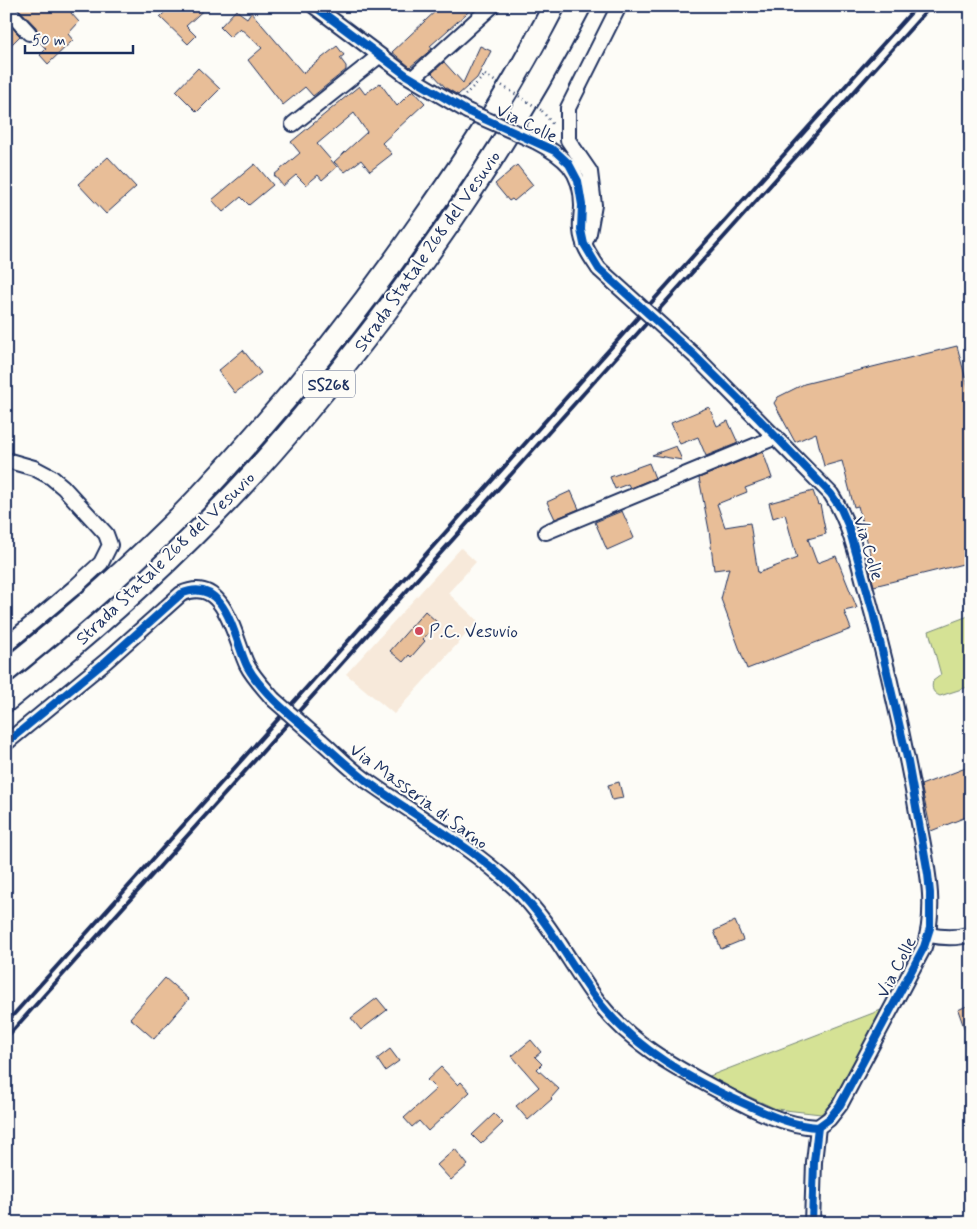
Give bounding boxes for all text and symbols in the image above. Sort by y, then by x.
scale bar [25,22,132,54]
text: 50 m [32,31,66,51]
street label: Via Colle [492,99,562,149]
street label: Strada Statale 268 del Vesuvio [349,146,507,357]
road number: SS268 [303,370,355,398]
street label: Strada Statale 268 del Vesuvio [71,467,261,651]
street label: Via Colle [847,513,889,583]
place label: P.C. Vesuvio [429,620,518,644]
marker: P.C. Vesuvio [413,625,425,637]
street label: Via Masseria di Sarno [344,738,493,855]
street label: Via Colle [871,932,923,1002]

